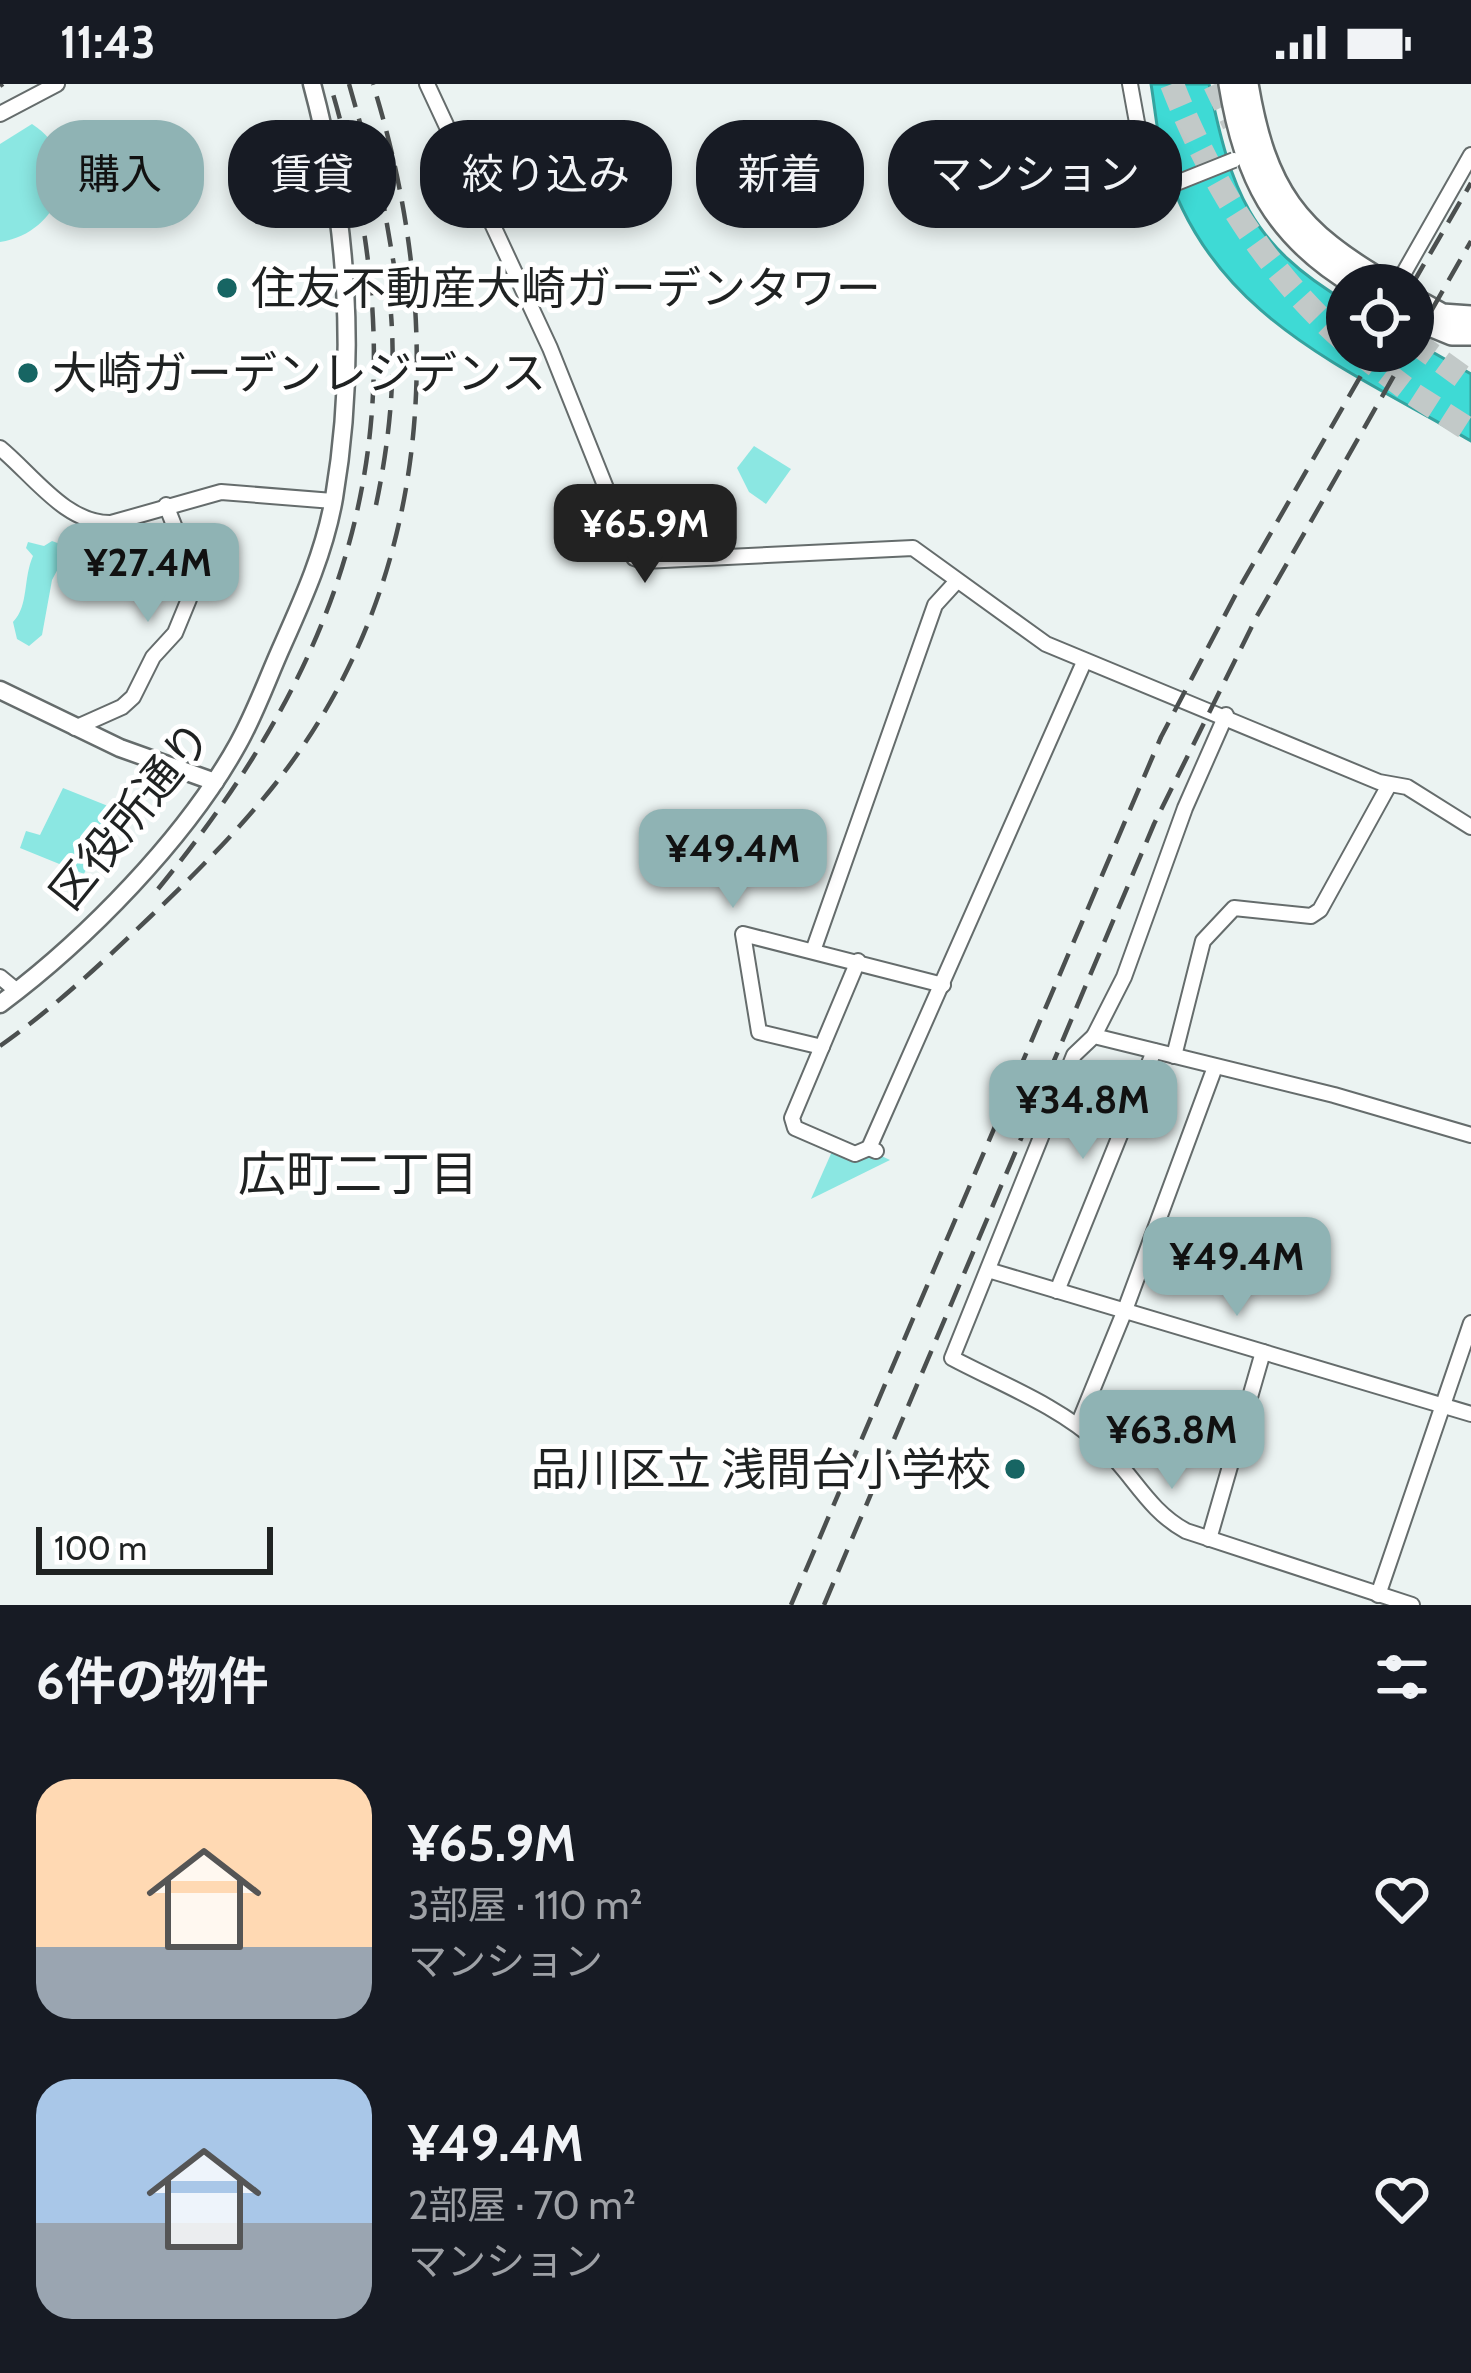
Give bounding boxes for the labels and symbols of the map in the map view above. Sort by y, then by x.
place label: 住友不動産大崎ガーデンタワー [251,261,881,315]
marker: 住友不動産大崎ガーデンタワー [214,275,240,301]
place label: 大崎ガーデンレジデンス [52,346,546,400]
marker: 大崎ガーデンレジデンス [15,360,41,386]
pin: ¥65.9M [547,484,743,586]
pin: ¥27.4M [50,523,246,625]
street label: 区役所通り [38,711,222,919]
pin: ¥49.4M [635,809,831,911]
pin: ¥34.8M [985,1060,1181,1162]
district label: 広町二丁目 [238,1145,478,1203]
pin: ¥49.4M [1139,1217,1335,1319]
pin: ¥63.8M [1074,1390,1270,1492]
place label: 品川区立 浅間台小学校 [531,1442,991,1496]
marker: 品川区立 浅間台小学校 [1002,1456,1028,1482]
scale bar [36,1521,273,1574]

